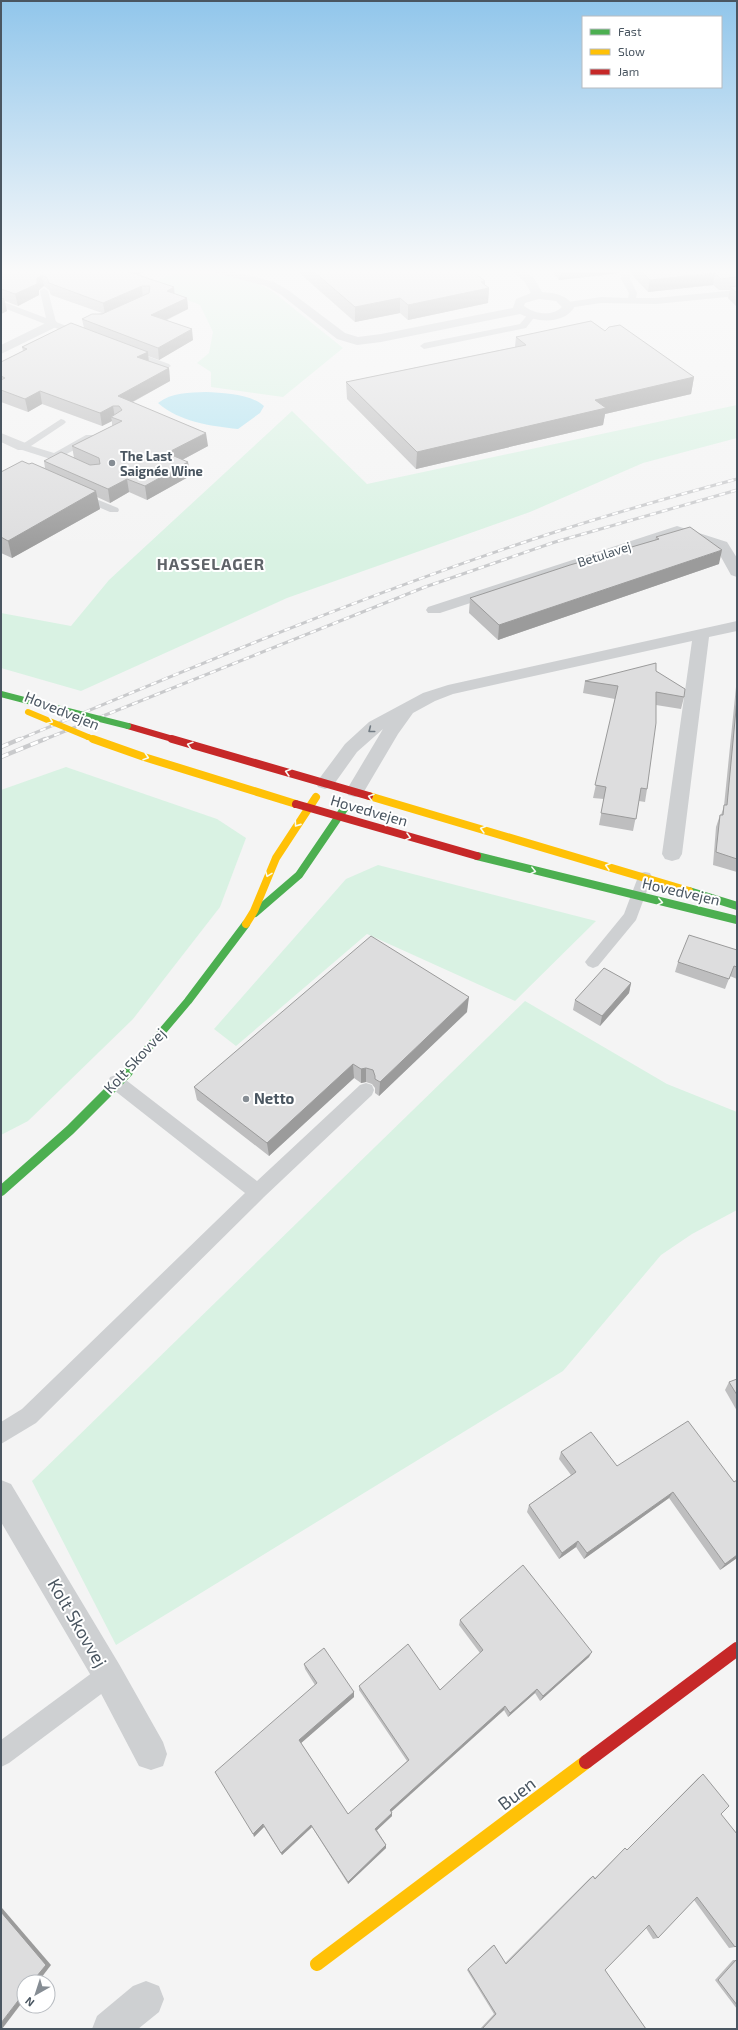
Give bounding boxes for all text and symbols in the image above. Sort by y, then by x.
legend [582,16,722,88]
text: Fast [618,24,642,38]
text: Slow [618,44,645,58]
text: Jam [618,64,639,78]
place label: The Last Saignée Wine [120,448,203,479]
marker: The Last Saignée Wine [107,458,117,468]
street label: Betulavej [575,538,633,570]
district label: HASSELAGER [157,554,265,573]
street label: Hovedvejen [22,687,103,734]
one-way arrow [46,717,53,725]
one-way arrow [369,725,376,732]
one-way arrow [187,741,194,750]
one-way arrow [143,752,150,760]
one-way arrow [285,768,292,777]
street label: Hovedvejen [328,790,410,831]
one-way arrow [368,793,375,801]
one-way arrow [295,819,302,826]
one-way arrow [479,825,486,834]
one-way arrow [404,832,411,841]
one-way arrow [604,862,611,871]
one-way arrow [530,866,537,874]
one-way arrow [264,870,272,877]
street label: Hovedvejen [640,873,722,910]
one-way arrow [656,897,663,906]
street label: Kolt Skovvej [100,1024,170,1097]
place label: Netto [254,1089,295,1107]
marker: Netto [241,1094,251,1104]
street label: Kolt Skovvej [44,1574,112,1671]
street label: Buen [493,1772,540,1814]
north arrow [16,1974,56,2014]
text: N [22,1995,37,2010]

